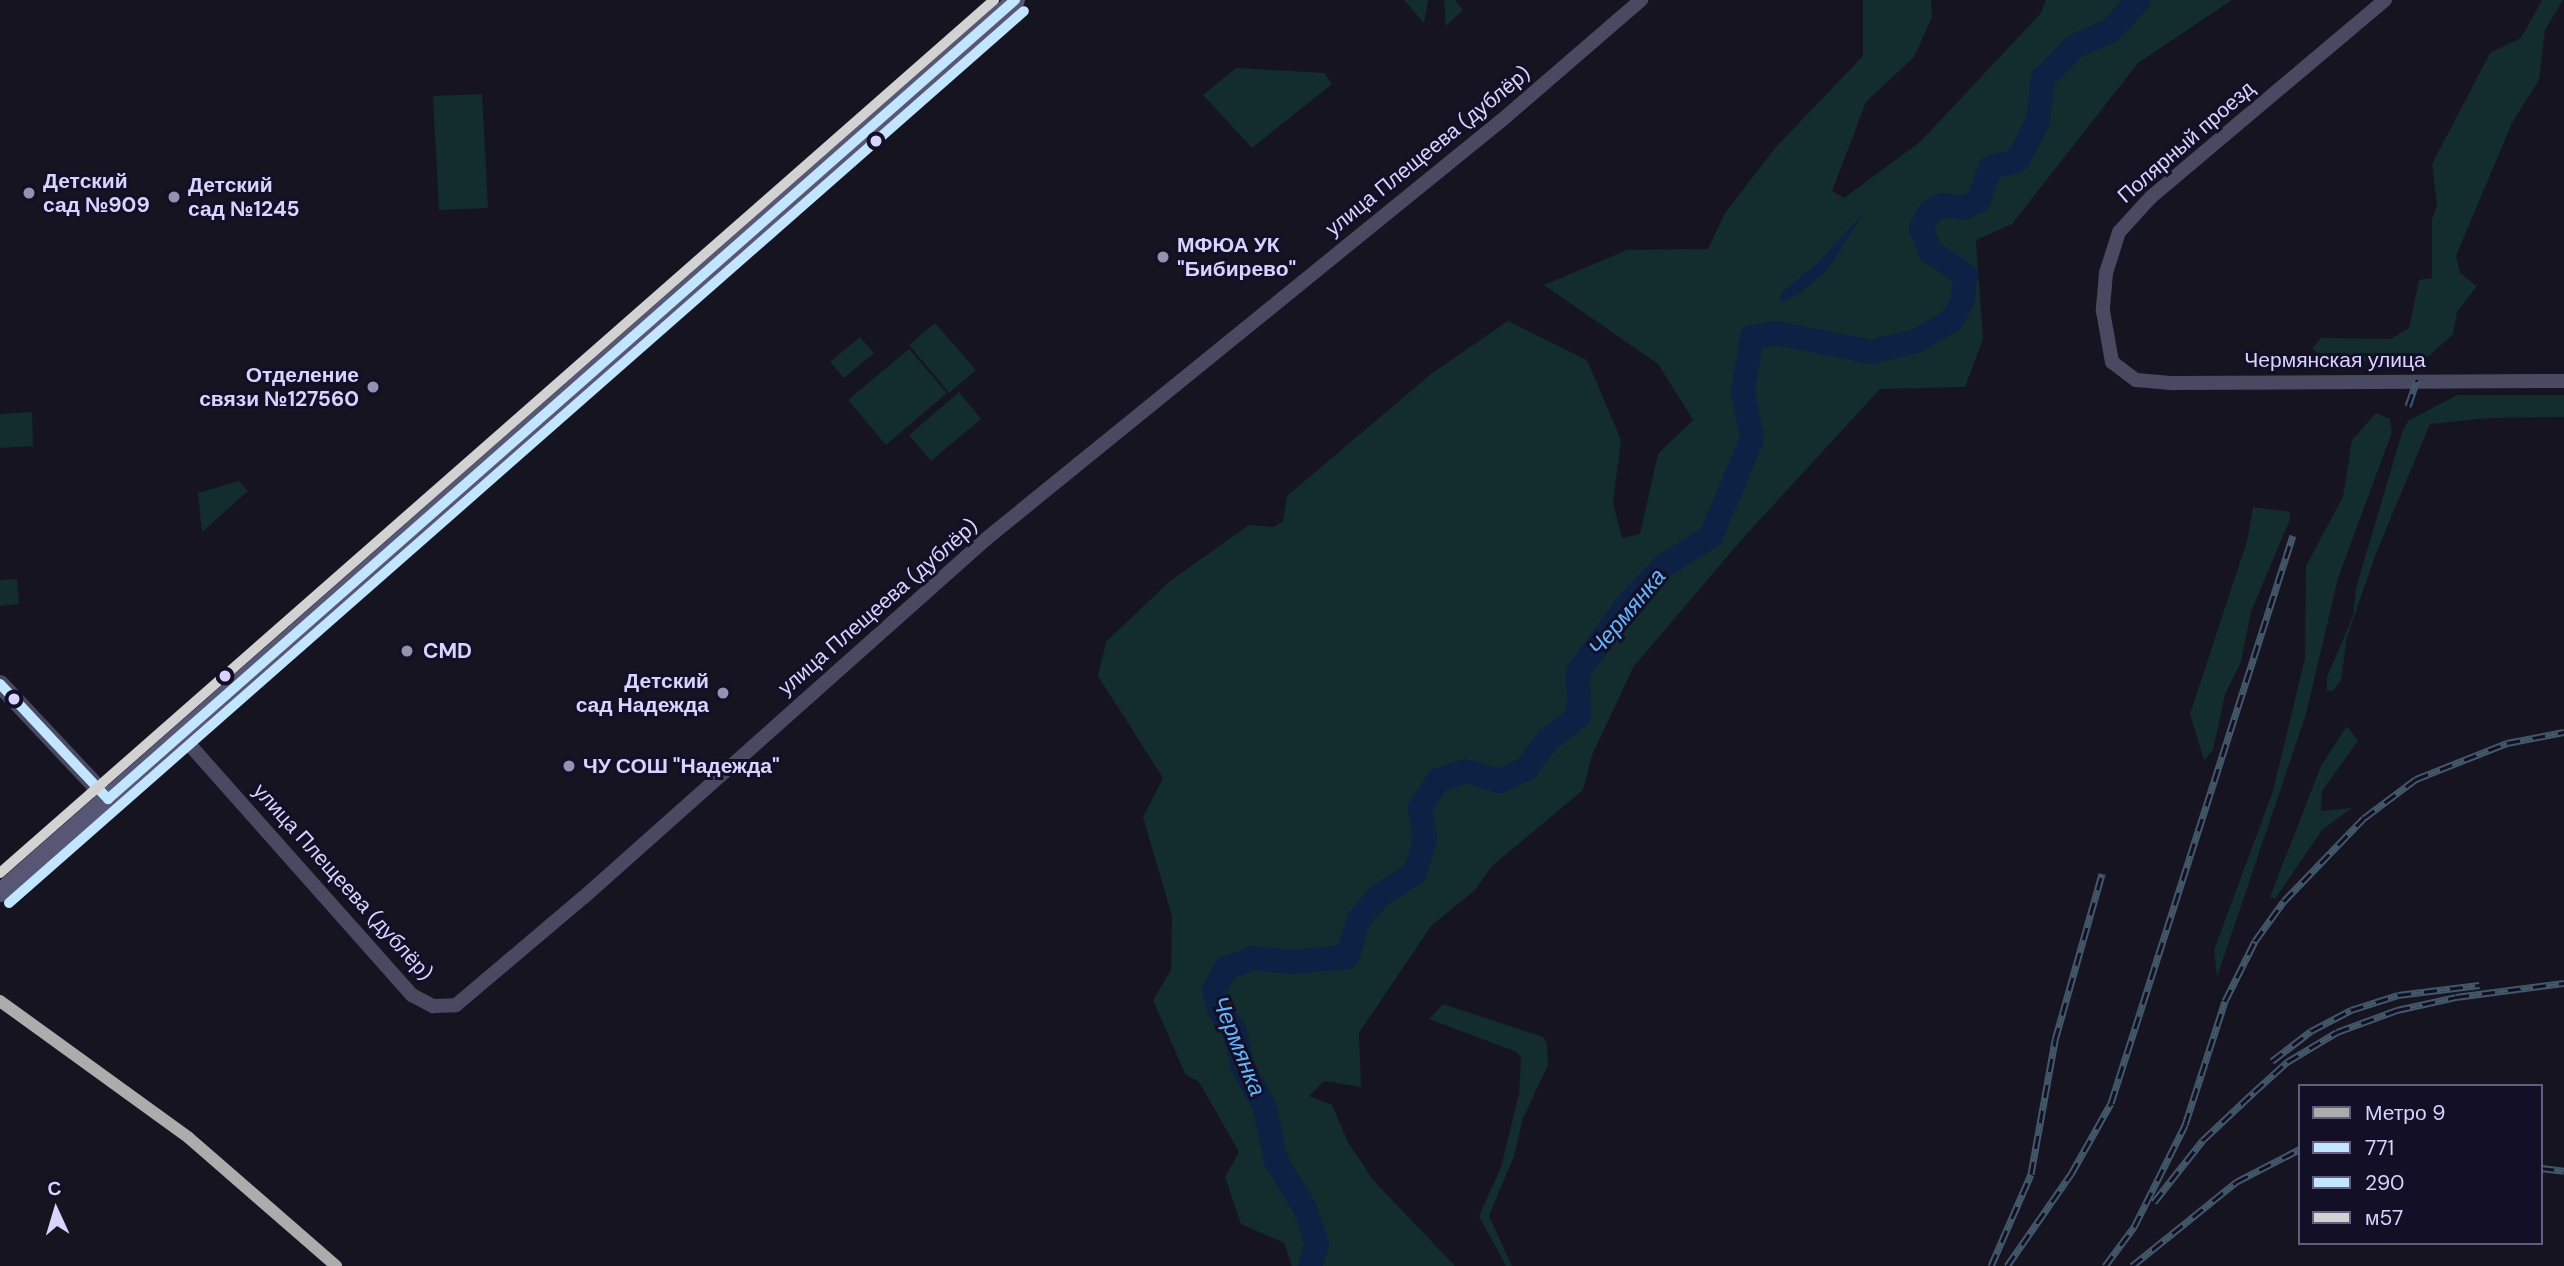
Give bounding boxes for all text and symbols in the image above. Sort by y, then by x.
street label: улица Плещеева (дублёр) [1320,61,1536,241]
street label: Полярный проезд [2112,76,2260,208]
unlabelled marker [869,134,883,148]
place label: Детский сад №909 [43,168,150,218]
place label: Детский сад №1245 [188,172,300,222]
marker: Детский сад №909 [21,185,37,201]
marker: Детский сад №1245 [166,189,182,205]
place label: МФЮА УК "Бибирево" [1177,232,1296,282]
marker: МФЮА УК "Бибирево" [1155,249,1171,265]
street label: Чермянская улица [2244,347,2426,373]
place label: Отделение связи №127560 [199,362,359,412]
marker: Отделение связи №127560 [365,379,381,395]
street label: улица Плещеева (дублёр) [773,513,983,701]
water label: Чермянка [1583,563,1671,661]
place label: CMD [423,638,472,664]
marker: CMD [397,641,417,661]
place label: Детский сад Надежда [576,668,709,718]
unlabelled marker [218,669,232,683]
marker: Детский сад Надежда [715,685,731,701]
unlabelled marker [7,692,21,706]
place label: ЧУ СОШ "Надежда" [583,753,780,779]
marker: ЧУ СОШ "Надежда" [561,758,577,774]
street label: улица Плещеева (дублёр) [248,778,438,986]
water label: Чермянка [1207,992,1271,1100]
legend [2298,1084,2543,1245]
text: Метро 9 [2365,1099,2445,1127]
text: 771 [2365,1134,2394,1162]
text: 290 [2365,1169,2404,1197]
north arrow [21,1175,91,1245]
text: С [47,1176,62,1202]
text: м57 [2365,1204,2403,1232]

